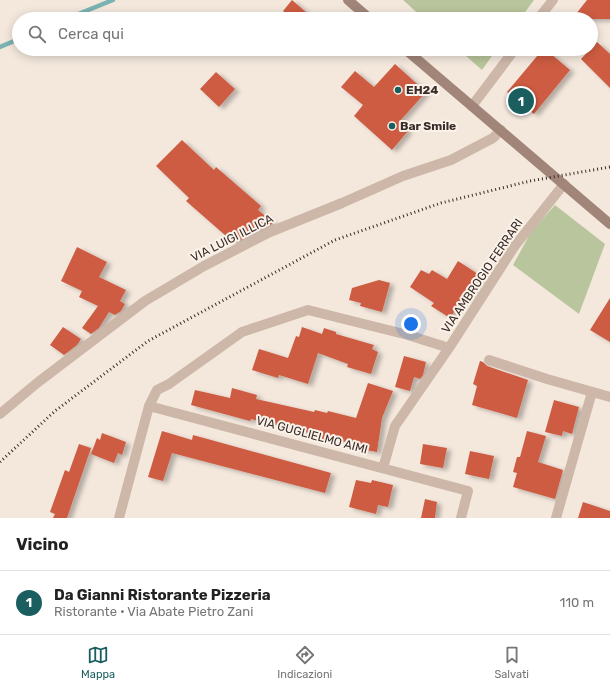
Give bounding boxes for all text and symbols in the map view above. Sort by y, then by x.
search box [12,12,598,56]
icon: search [26,23,48,45]
text: Cerca qui [58,25,124,43]
place label: EH24 [406,83,439,97]
marker: EH24 [393,85,403,95]
pin: 1 [508,86,534,116]
place label: Bar Smile [400,119,456,133]
marker: Bar Smile [387,121,397,131]
street label: VIA LUIGI ILLICA [189,211,275,265]
street label: VIA AMBROGIO FERRARI [439,216,525,336]
your location [401,314,421,334]
street label: VIA GUGLIELMO AIMI [255,413,369,457]
text: Vicino [16,534,69,554]
text: Da Gianni Ristorante Pizzeria [54,586,271,604]
text: 1 [26,595,32,610]
text: 110 m [560,595,594,610]
text: Ristorante · Via Abate Pietro Zani [54,604,253,619]
tab: Mappa [81,644,115,681]
tab: Indicazioni [277,644,332,681]
tab: Salvati [494,644,529,681]

